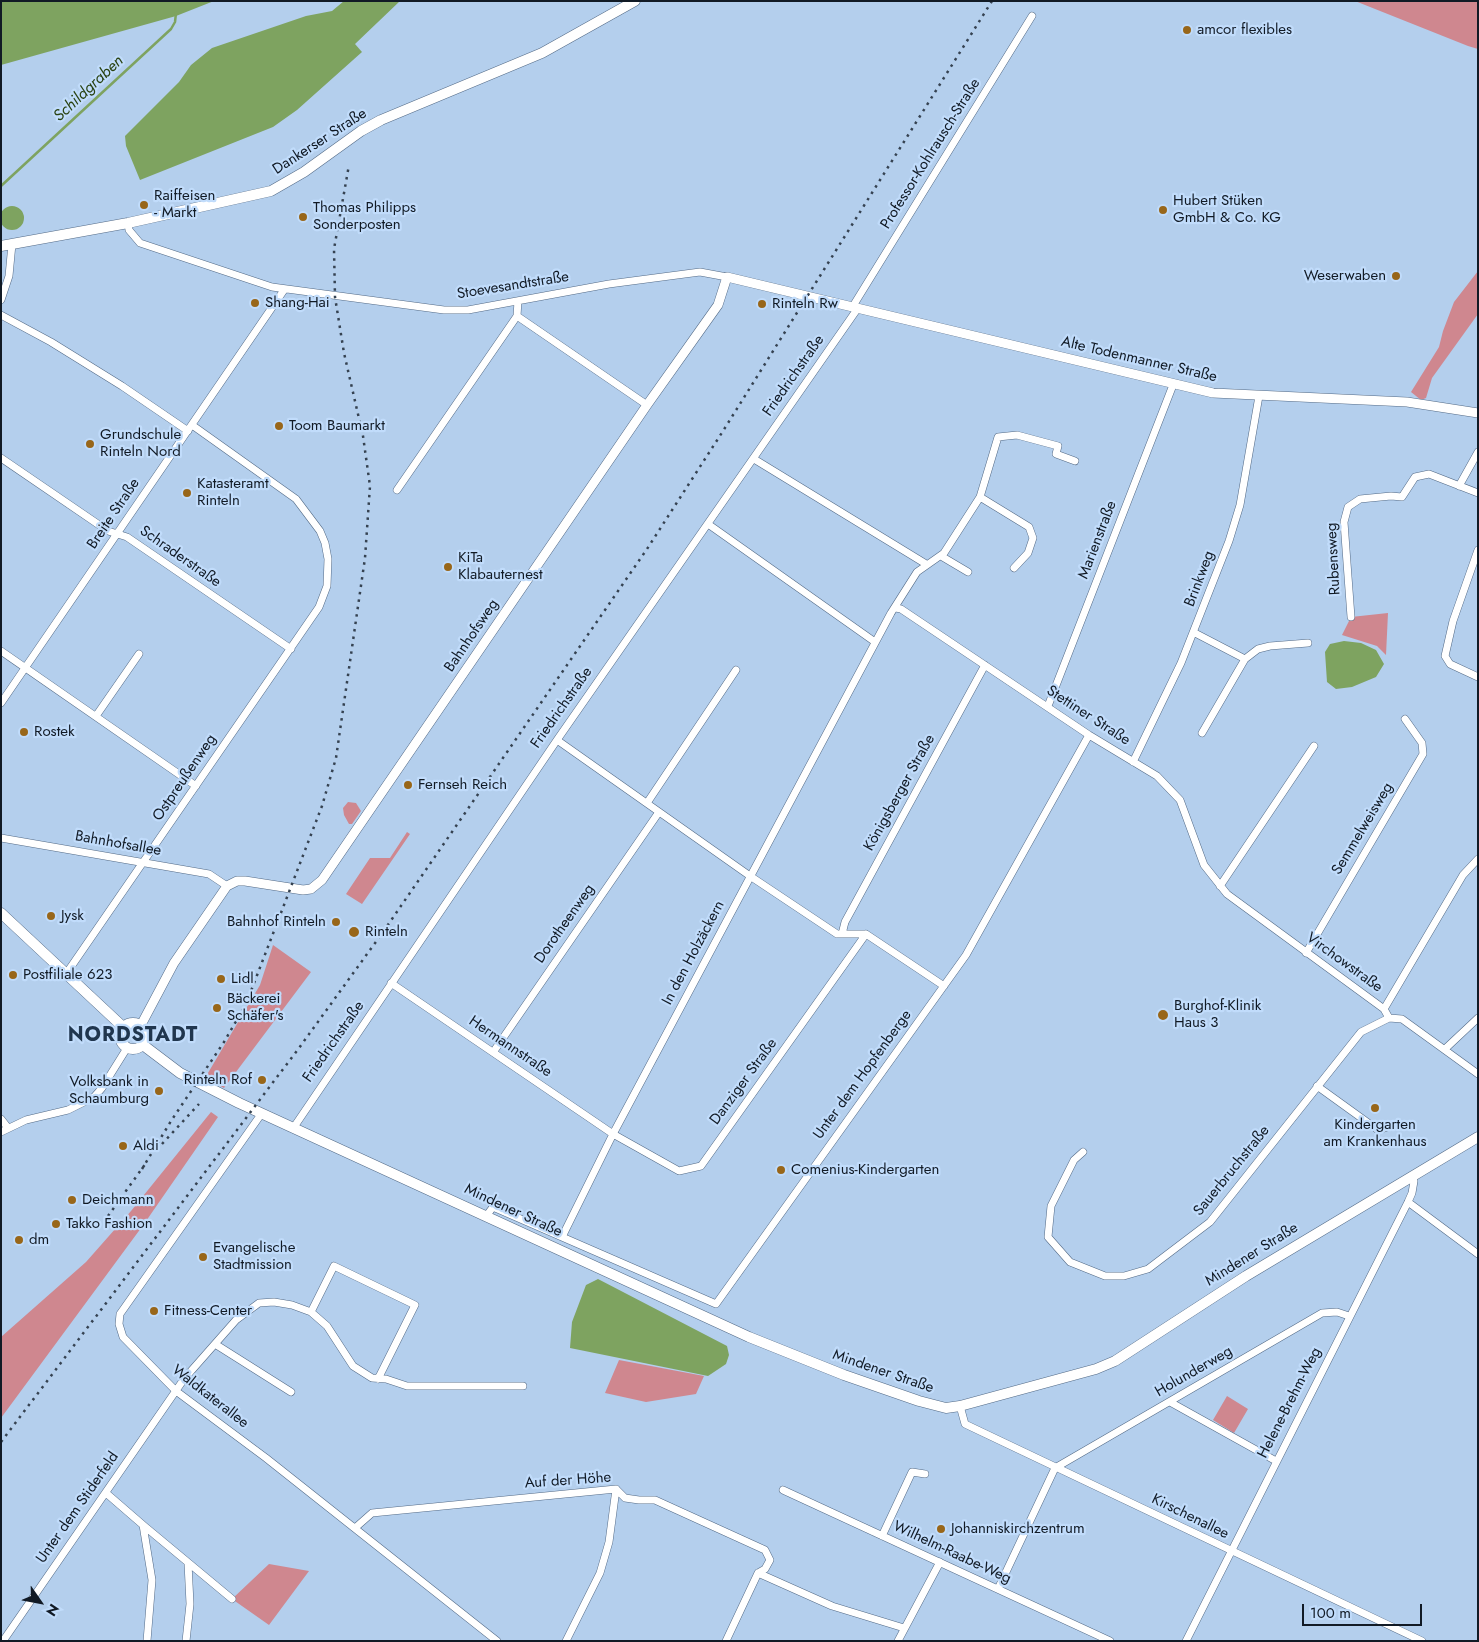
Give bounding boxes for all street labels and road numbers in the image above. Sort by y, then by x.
street label: Professor-Kohlrausch-Straße [877,75,985,233]
street label: Dankerser Straße [270,105,370,179]
street label: Stoevesandtstraße [456,268,570,304]
street label: Friedrichstraße [759,332,829,420]
street label: Alte Todenmanner Straße [1059,333,1219,387]
street label: Breite Straße [84,475,144,553]
street label: Marienstraße [1075,498,1121,582]
street label: Schraderstraße [136,522,224,592]
street label: Rubensweg [1323,522,1345,596]
street label: Brinkweg [1181,549,1219,609]
street label: Bahnhofsweg [441,596,503,676]
street label: Friedrichstraße [527,664,597,752]
street label: Stettiner Straße [1043,682,1133,750]
street label: Ostpreußenweg [149,731,221,825]
street label: Königsberger Straße [861,732,939,854]
street label: Semmelweisweg [1328,780,1398,878]
street label: Bahnhofsallee [73,828,163,860]
street label: Dorotheenweg [531,881,599,967]
street label: In den Holzäckern [659,898,729,1008]
street label: Virchowstraße [1302,929,1386,997]
street label: Friedrichstraße [299,998,369,1086]
street label: Unter dem Hopfenberge [810,1007,916,1143]
street label: Hermannstraße [465,1013,555,1081]
street label: Danziger Straße [707,1035,781,1129]
street label: Sauerbruchstraße [1190,1122,1274,1220]
street label: Mindener Straße [461,1180,565,1242]
street label: Mindener Straße [1202,1219,1302,1291]
street label: Holunderweg [1152,1343,1236,1401]
street label: Helene-Brehm-Weg [1254,1345,1326,1461]
street label: Mindener Straße [830,1346,936,1398]
street label: Waldkaterallee [168,1361,252,1433]
street label: Unter dem Stiderfeld [33,1449,123,1567]
street label: Auf der Höhe [524,1469,612,1493]
street label: Kirschenallee [1148,1491,1232,1543]
street label: Wilhelm-Raabe-Weg [890,1518,1014,1588]

